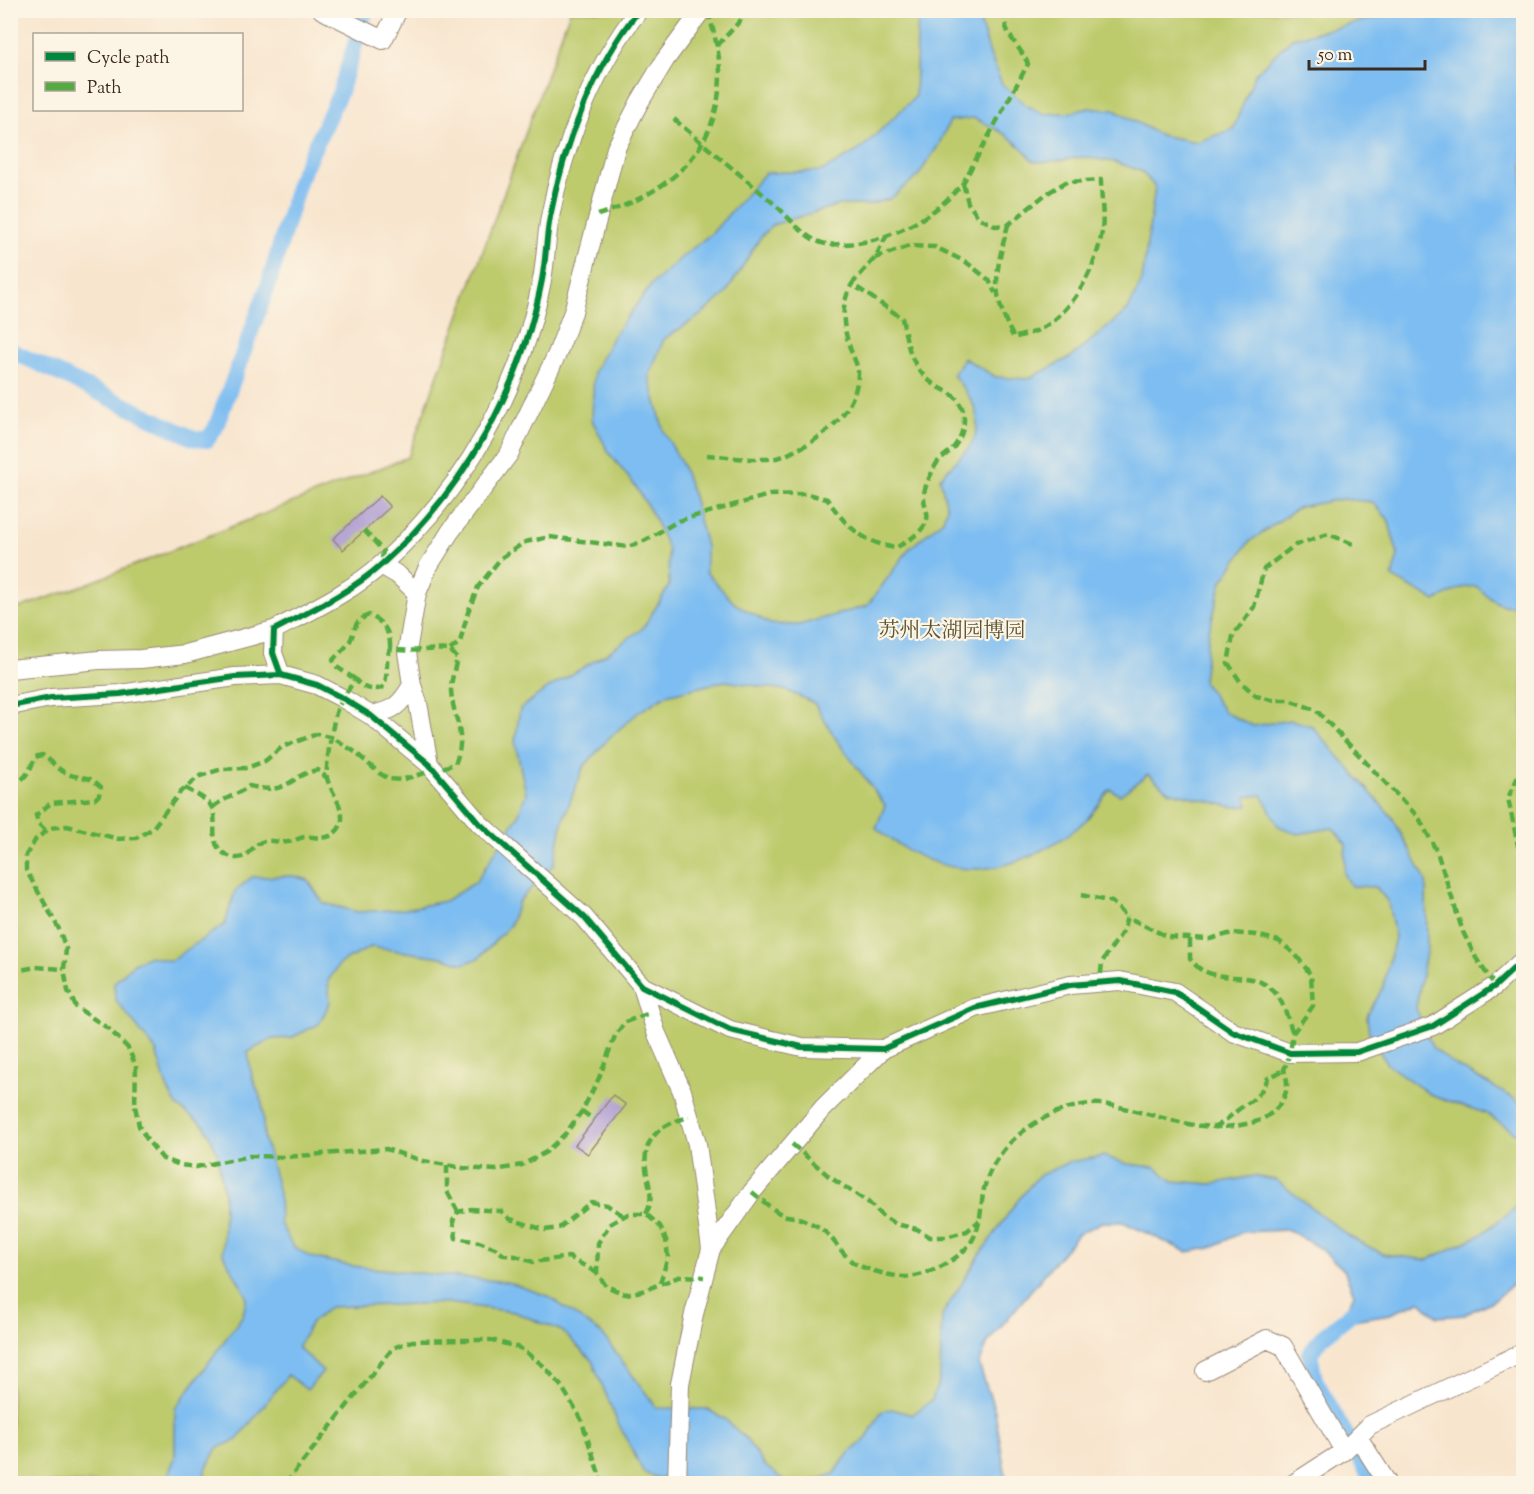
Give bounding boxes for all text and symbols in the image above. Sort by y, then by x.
legend [33,33,243,111]
scale bar [1309,33,1424,71]
text: 50 m [1317,43,1353,69]
text: Cycle path [87,46,170,72]
text: Path [87,76,122,102]
park label: 苏州太湖园博园 [879,617,1026,647]

